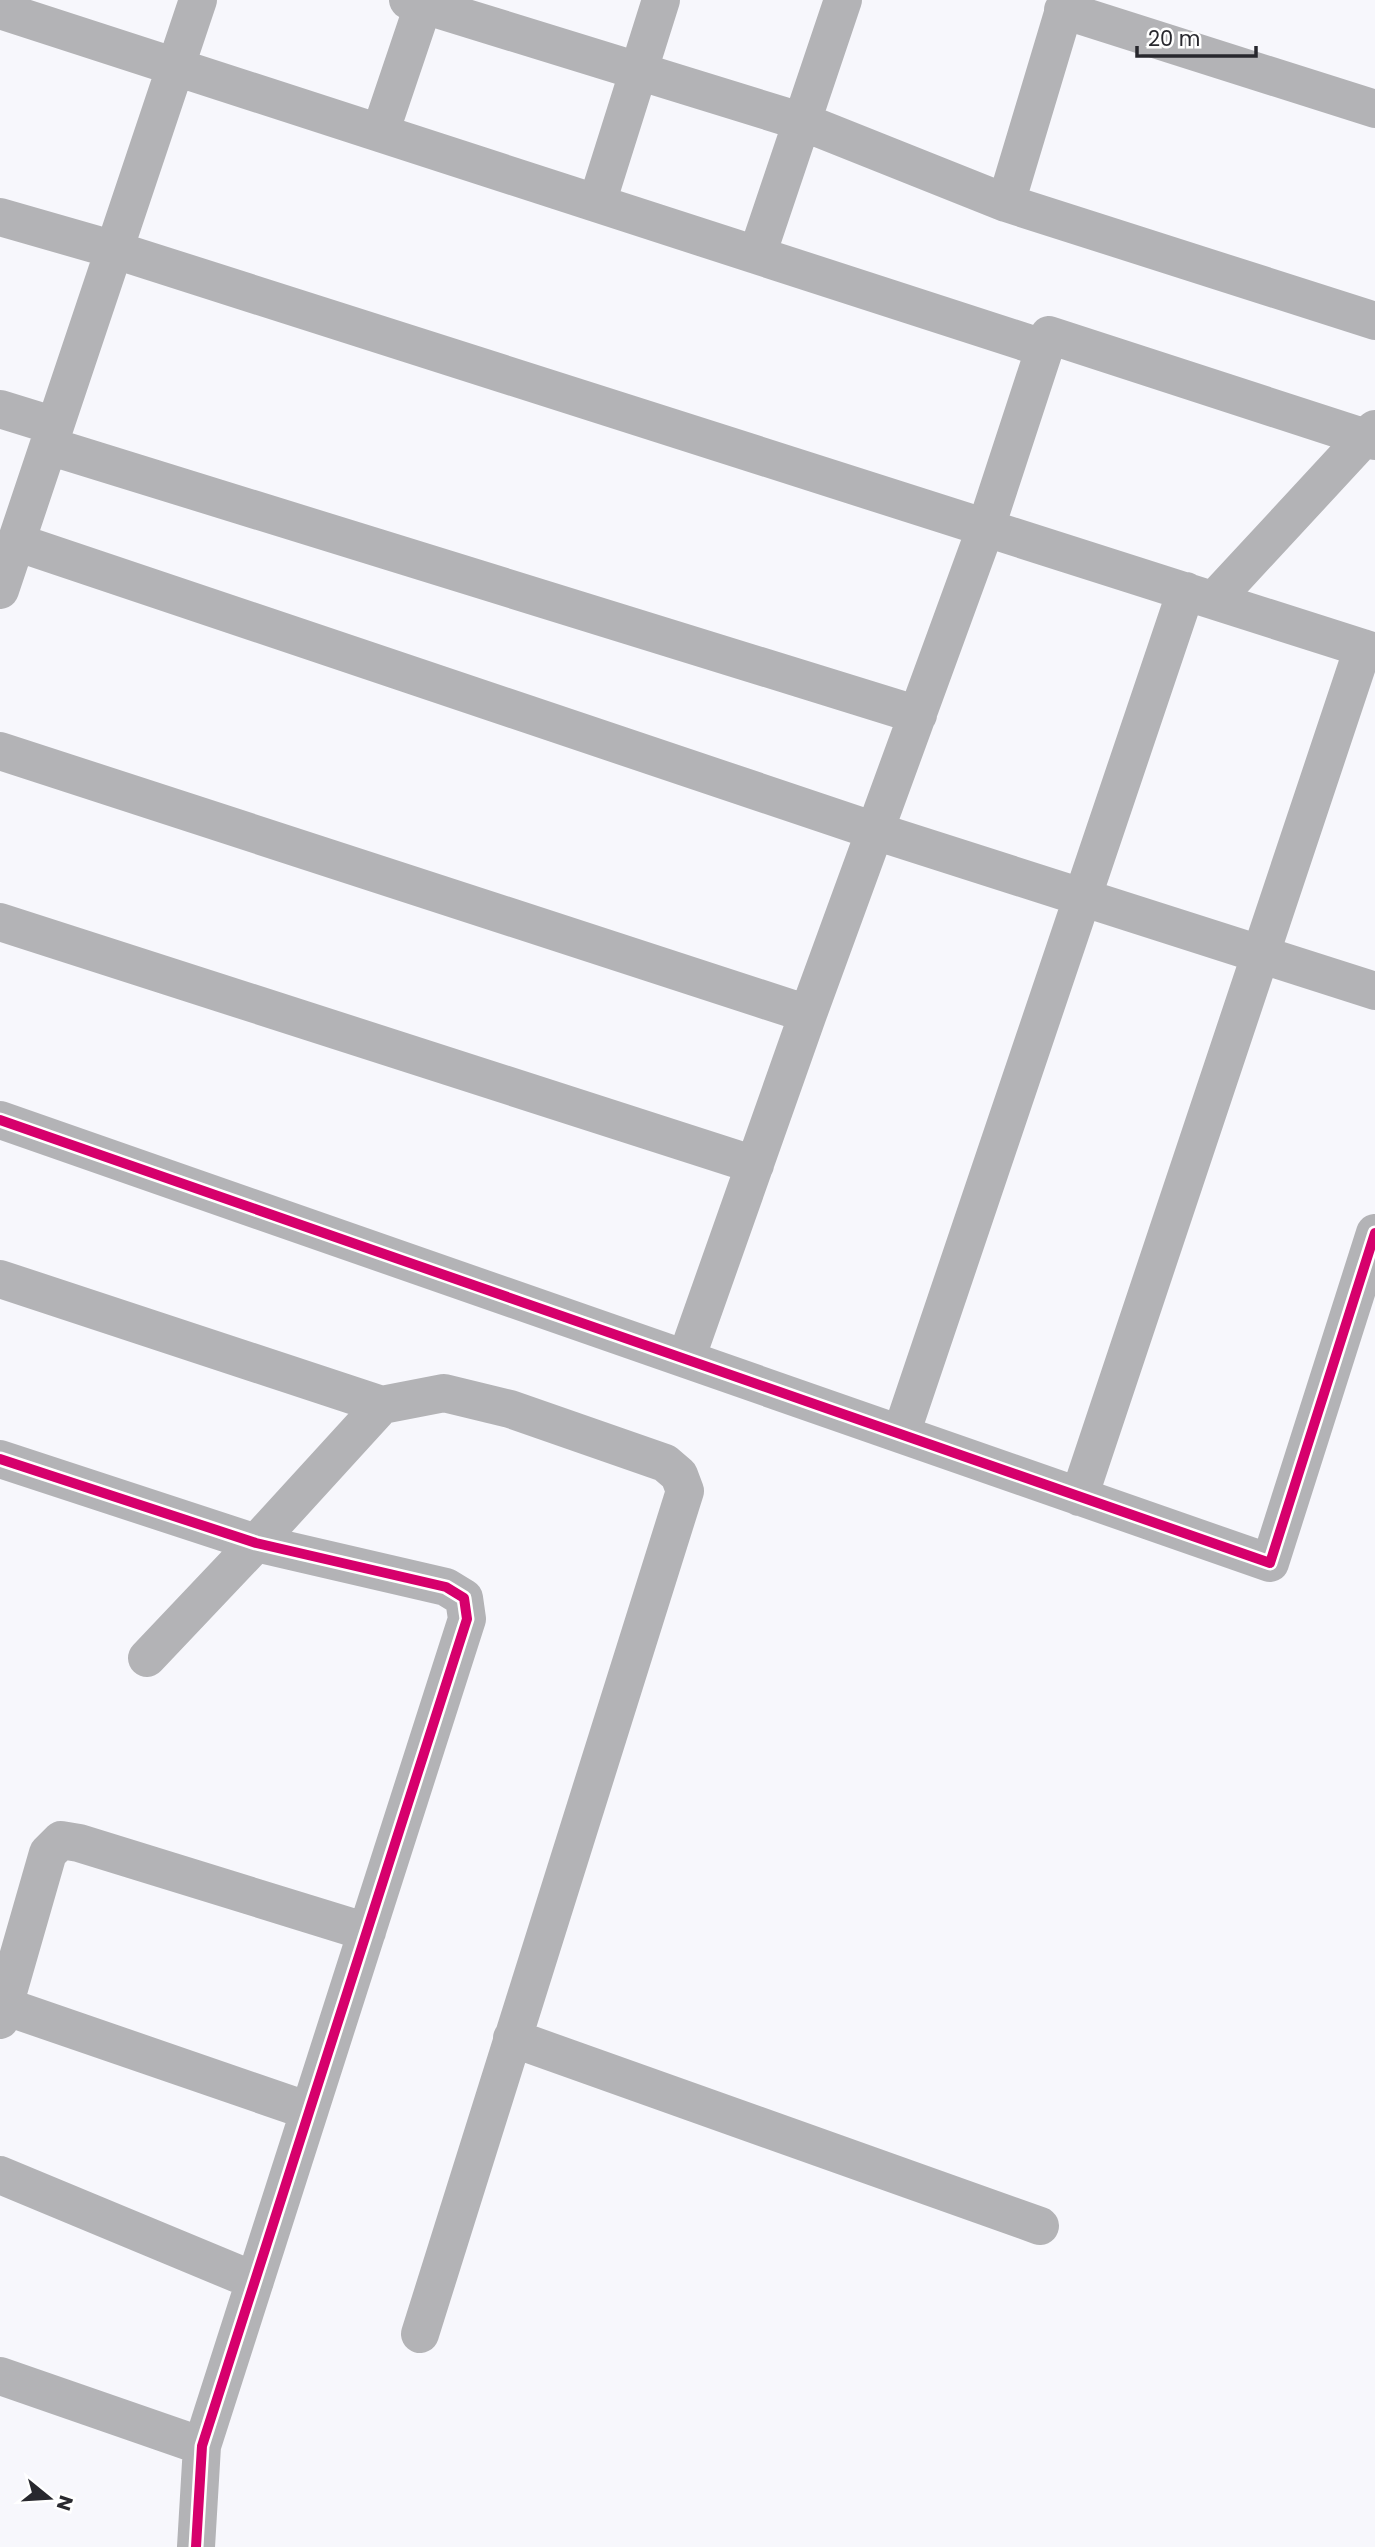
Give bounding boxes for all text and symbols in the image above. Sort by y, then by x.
scale bar [1137,14,1256,58]
text: 20 m [1148,24,1201,53]
north arrow [14,2463,84,2533]
text: N [50,2492,80,2514]

